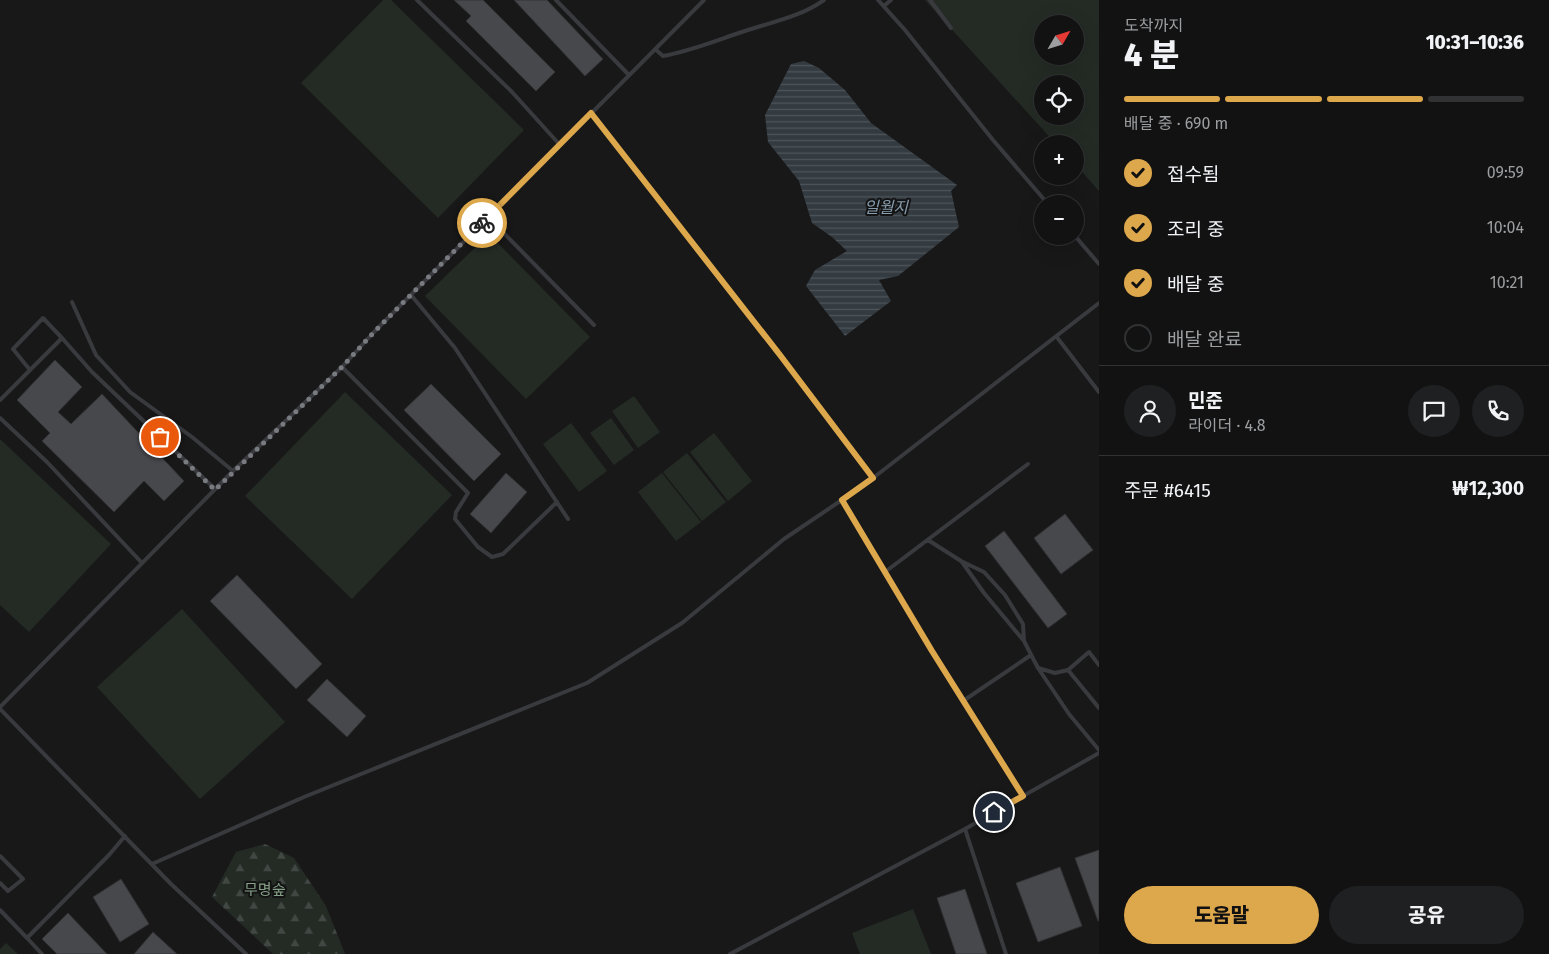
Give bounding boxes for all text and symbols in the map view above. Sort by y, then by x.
north arrow [1034,15,1084,65]
map controls [1034,15,1084,245]
text: 도착까지 [1124,16,1183,35]
text: 10:31–10:36 [1426,31,1524,54]
text: 4 분 [1124,36,1179,74]
button: locate [1034,75,1084,125]
text: 배달 중 · 690 m [1124,114,1228,133]
button: + [1034,135,1084,185]
icon: check [1124,159,1152,187]
text: 접수됨 [1167,163,1219,186]
text: 09:59 [1487,163,1524,182]
button: − [1034,195,1084,245]
courier [457,198,507,248]
water label: 일월지 [864,198,909,217]
icon: bike [468,209,496,237]
icon: check [1124,214,1152,242]
text: 조리 중 [1167,218,1224,241]
text: 10:04 [1487,218,1524,237]
icon: check [1124,269,1152,297]
text: 배달 중 [1167,273,1224,296]
text: 10:21 [1490,273,1524,292]
text: 배달 완료 [1167,328,1242,351]
button: person [1124,385,1176,437]
button: chat [1408,385,1460,437]
button: phone [1472,385,1524,437]
text: 민준 [1188,389,1223,412]
pin [139,416,181,458]
text: 라이더 · 4.8 [1188,416,1266,435]
icon: bag [146,423,174,451]
text: ₩12,300 [1452,477,1524,500]
text: 주문 #6415 [1124,479,1211,502]
pin [973,791,1015,833]
icon: home [980,798,1008,826]
park label: 무명숲 [244,881,286,899]
button: 도움말 [1124,886,1319,944]
button: 공유 [1329,886,1524,944]

